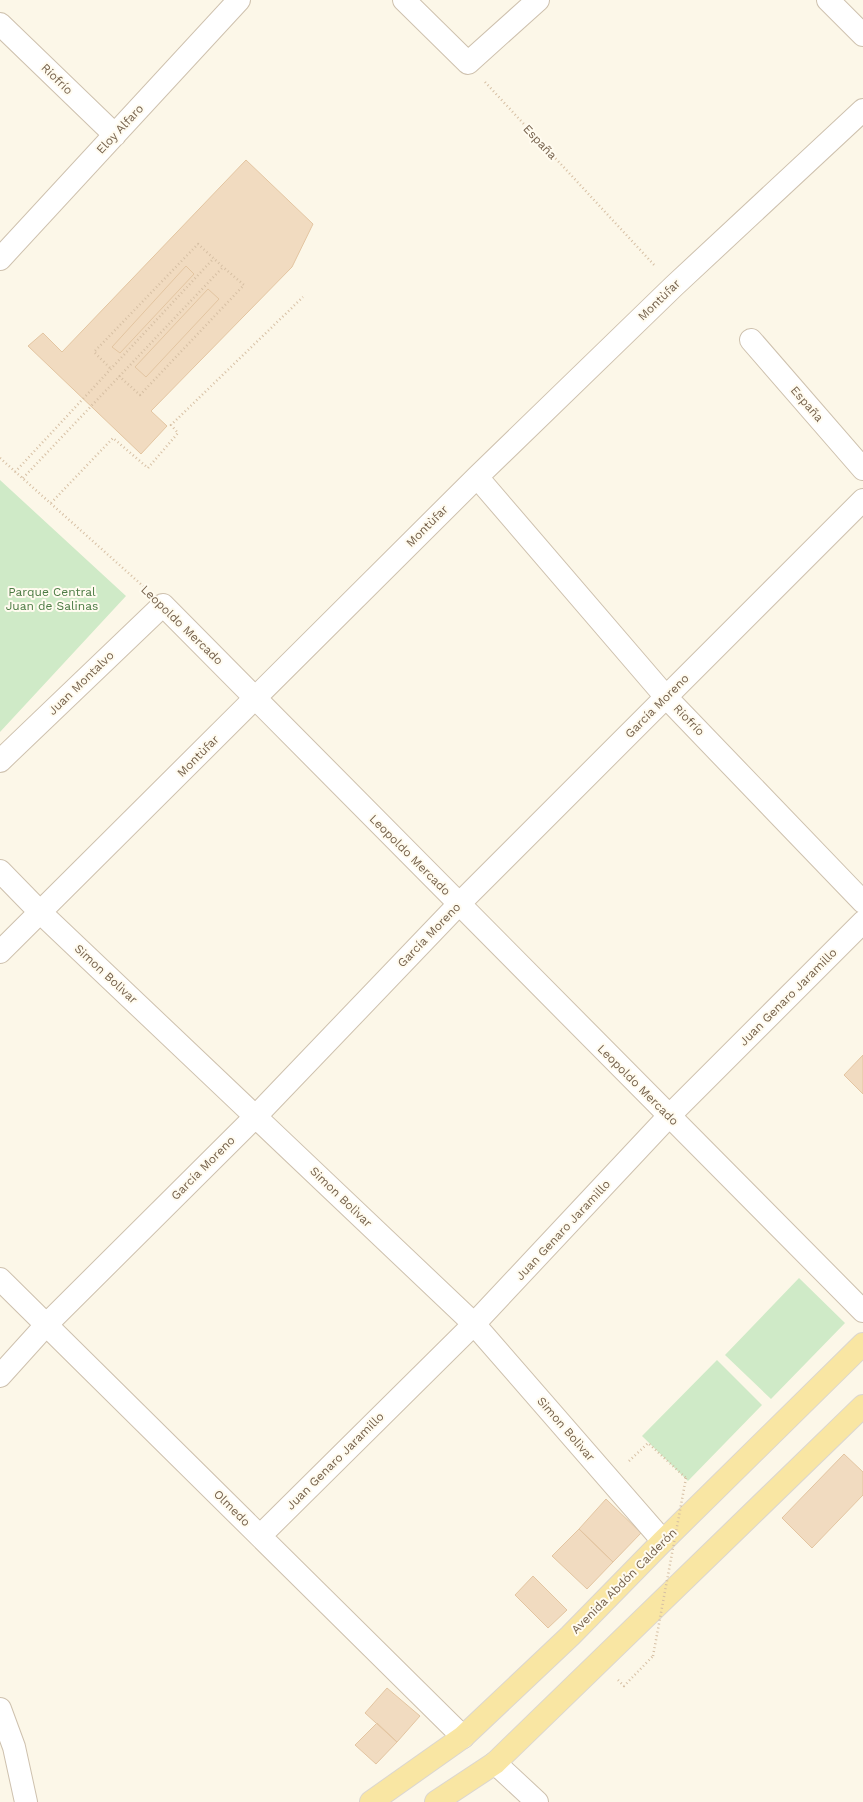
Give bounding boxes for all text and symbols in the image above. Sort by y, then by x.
street label: Riofrío [38,61,76,97]
street label: Eloy Alfaro [94,101,146,157]
street label: España [520,122,560,162]
street label: Montùfar [635,276,683,324]
street label: España [788,383,826,425]
street label: Montùfar [403,502,451,550]
street label: Leopoldo Mercado [138,582,226,668]
park label: Parque Central Juan de Salinas [6,585,98,613]
street label: Juan Montalvo [45,648,117,718]
street label: García Moreno [622,671,692,741]
street label: Riofrío [671,701,707,739]
street label: Montùfar [174,732,222,780]
street label: Leopoldo Mercado [367,812,453,898]
street label: García Moreno [395,900,463,970]
street label: Simon Bolìvar [72,941,140,1007]
street label: Juan Genaro Jaramillo [736,945,840,1049]
street label: Leopoldo Mercado [595,1042,681,1128]
street label: García Moreno [168,1133,238,1203]
street label: Simon Bolìvar [307,1164,375,1230]
street label: Juan Genaro Jaramillo [513,1177,613,1283]
street label: Simon Bolìvar [534,1394,598,1464]
street label: Juan Genaro Jaramillo [283,1409,387,1513]
street label: Olmedo [211,1487,253,1529]
street label: Avenida Abdón Calderón [568,1525,680,1637]

